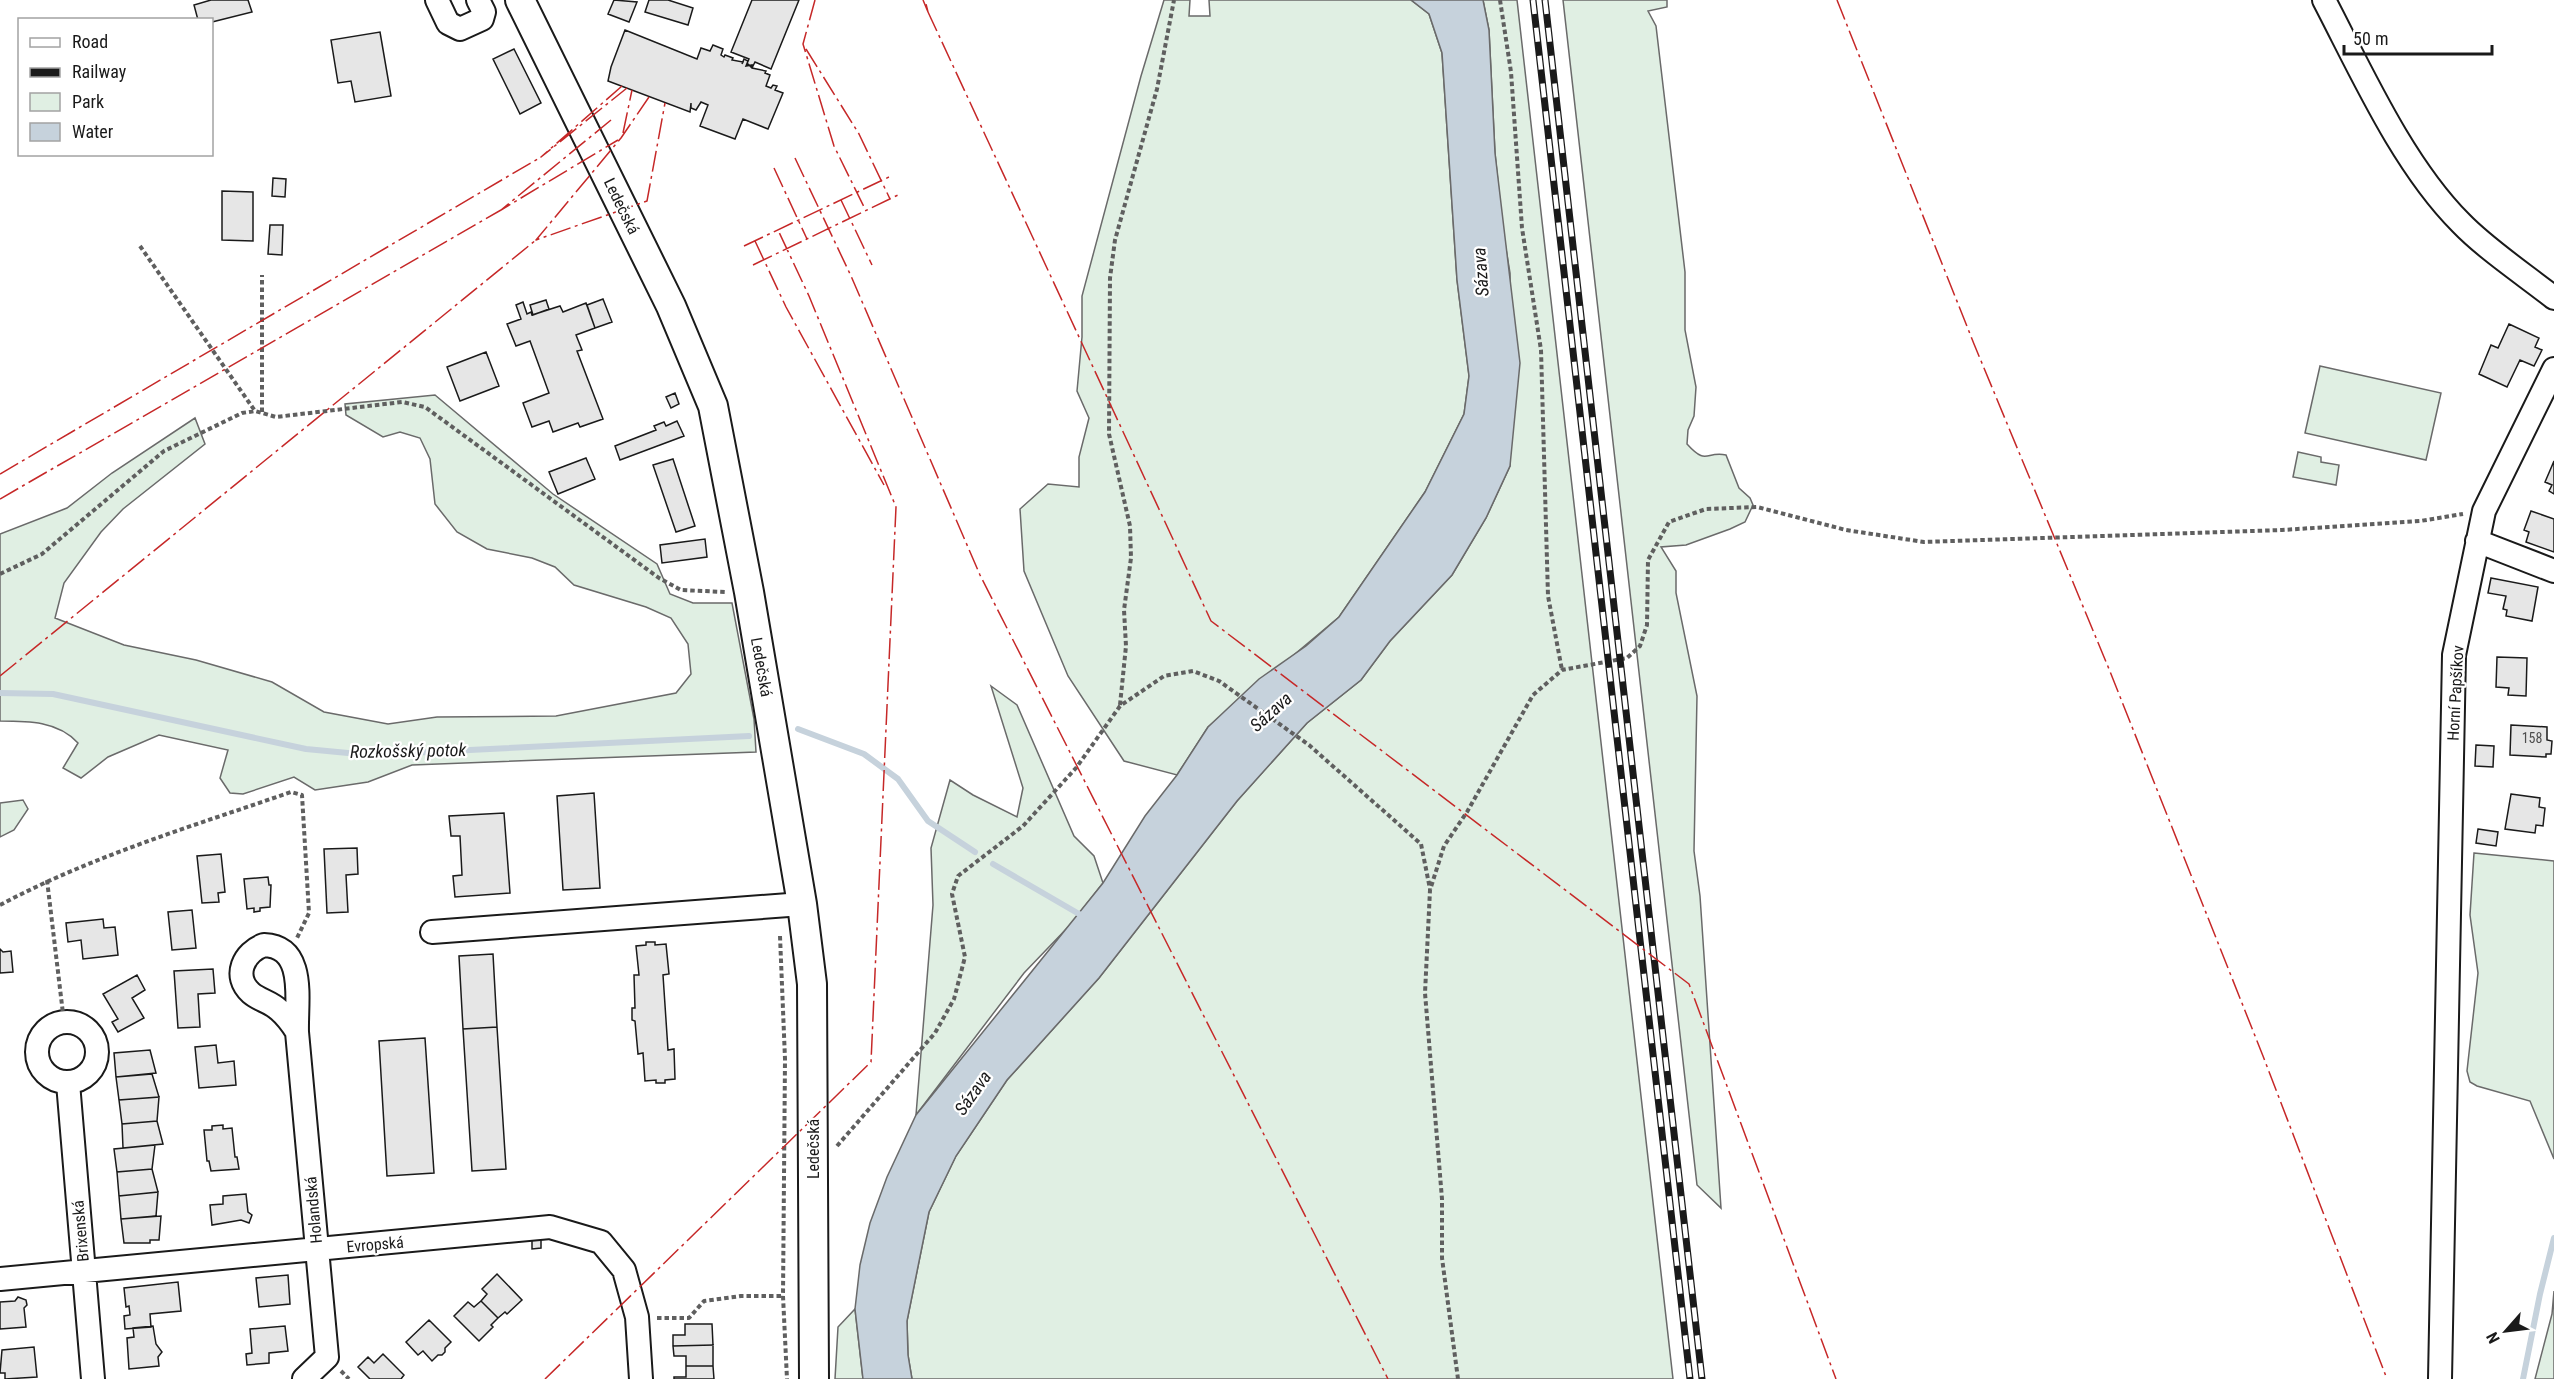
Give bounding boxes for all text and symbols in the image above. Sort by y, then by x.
legend [18,18,213,156]
scale bar [2344,18,2492,56]
text: 50 m [2353,28,2388,49]
text: Road [72,31,108,52]
text: Railway [72,61,127,82]
text: Park [72,91,104,112]
text: Water [72,121,114,142]
street label: Ledečská [600,175,643,237]
water label: Sázava [1468,247,1493,297]
street label: Ledečská [747,636,776,698]
street label: Horní Papšíkov [2444,645,2467,741]
water label: Sázava [1245,687,1296,736]
house number: 158 [2522,730,2542,746]
water label: Rozkošský potok [350,739,467,762]
water label: Sázava [950,1067,995,1119]
street label: Ledečská [804,1119,823,1179]
street label: Holandská [301,1176,326,1244]
street label: Brixenská [68,1199,93,1262]
street label: Evropská [346,1233,404,1256]
north arrow [2476,1301,2536,1361]
text: N [2483,1329,2504,1347]

